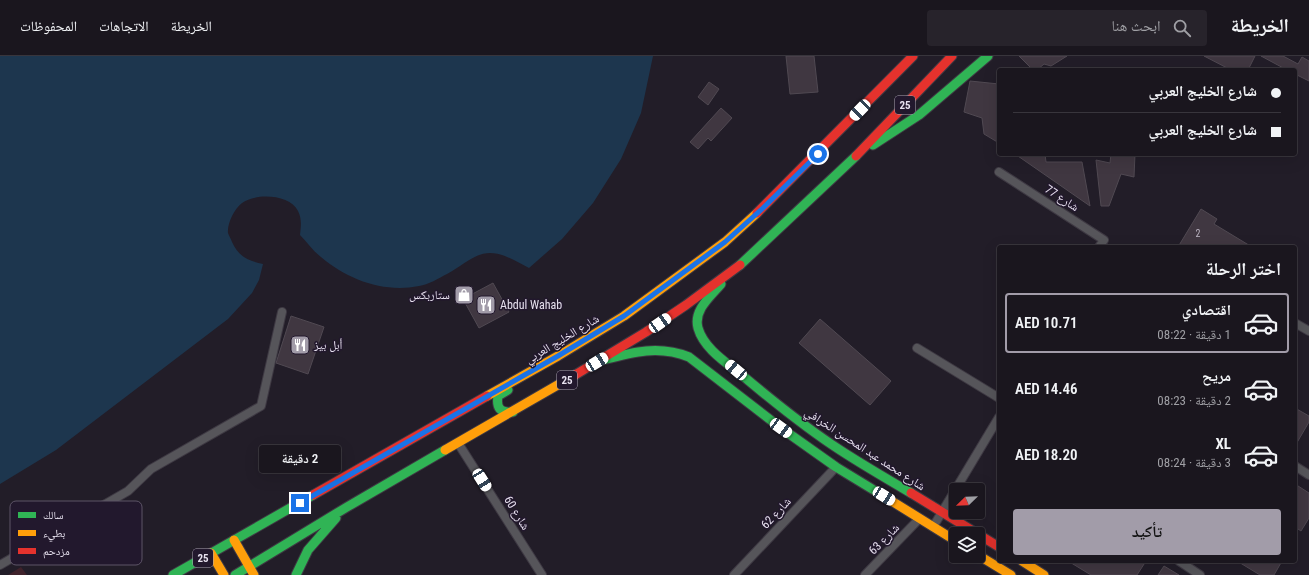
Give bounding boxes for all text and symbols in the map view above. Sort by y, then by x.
search box [927,10,1207,46]
text: الخريطة [1231,14,1289,37]
text: ابحث هنا [1112,17,1161,35]
icon: search [1171,17,1193,39]
text: المحفوظات [20,18,77,34]
text: الاتجاهات [99,18,149,34]
text: الخريطة [171,18,212,34]
text: شارع الخليج العربي [1149,82,1257,100]
road number: 25 [895,96,915,114]
car [847,97,873,123]
text: شارع الخليج العربي [1149,121,1257,139]
route start [809,145,827,163]
street label: شارع 77 [1042,182,1082,215]
house number: 2 [1196,228,1201,239]
text: اختر الرحلة [1206,258,1281,279]
shop icon: ستاربكس [453,284,475,306]
place label: ستاربكس [409,288,450,302]
restaurant icon: Abdul Wahab [475,294,497,316]
place label: Abdul Wahab [500,298,562,312]
text: اقتصادي [1182,301,1231,319]
icon: car [1243,305,1279,341]
street label: شارع الخليج العربي [523,311,603,369]
car [647,311,673,335]
text: AED 10.71 [1015,314,1078,332]
text: 1 دقيقة · 08:22 [1157,327,1231,342]
restaurant icon: أبل بيز [289,334,311,356]
place label: أبل بيز [313,338,343,352]
car [584,351,610,373]
car [723,358,749,382]
text: مريح [1202,367,1231,385]
road number: 25 [557,371,577,389]
icon: car [1243,371,1279,407]
text: AED 14.46 [1015,380,1078,398]
text: 2 دقيقة · 08:23 [1157,393,1231,408]
street label: شارع محمد عبد المحسن الخرافي [800,405,928,496]
car [768,416,794,440]
text: XL [1215,435,1231,453]
icon: car [1243,437,1279,473]
callout: 2 دقيقة [259,445,341,473]
text: AED 18.20 [1015,446,1078,464]
text: 2 دقيقة [282,451,318,466]
text: 3 دقيقة · 08:24 [1157,455,1231,470]
car [471,467,493,493]
north arrow [949,483,985,519]
map controls [949,483,985,563]
car [871,485,897,507]
street label: شارع 60 [500,493,533,533]
route end [291,494,309,512]
street label: شارع 62 [758,494,795,532]
legend [10,501,142,565]
text: سالك [43,509,63,522]
button: تأكيد [1013,509,1281,555]
street label: شارع 63 [866,521,903,558]
text: بطيء [43,527,65,542]
button: layers [949,527,985,563]
text: مزدحم [43,545,70,559]
road number: 25 [193,549,213,567]

